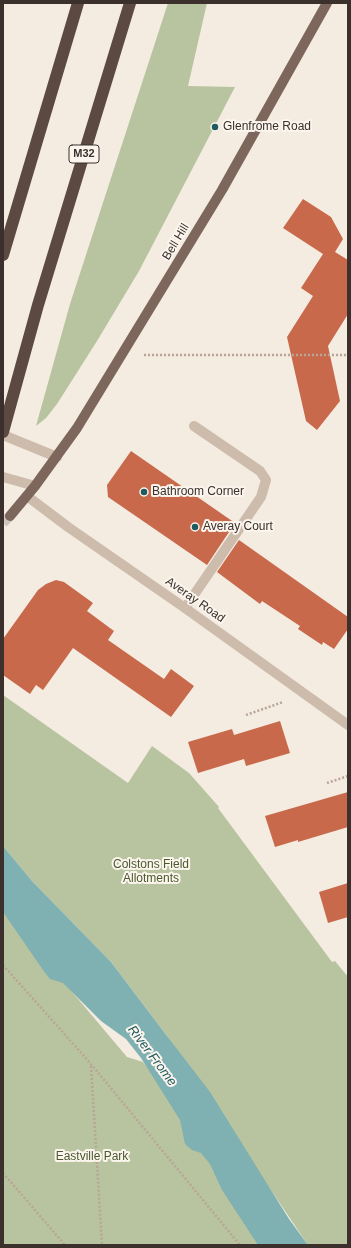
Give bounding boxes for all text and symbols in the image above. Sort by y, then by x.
place label: Glenfrome Road [223,120,311,134]
marker: Glenfrome Road [210,122,220,132]
road number: M32 [69,145,99,163]
street label: Bell Hill [160,221,192,263]
place label: Bathroom Corner [152,485,244,499]
marker: Bathroom Corner [139,487,149,497]
place label: Averay Court [203,520,273,534]
marker: Averay Court [190,522,200,532]
street label: Averay Road [163,574,227,626]
park label: Colstons Field Allotments [113,858,189,886]
water label: River Frome [124,1023,180,1089]
park label: Eastville Park [56,1150,128,1164]

